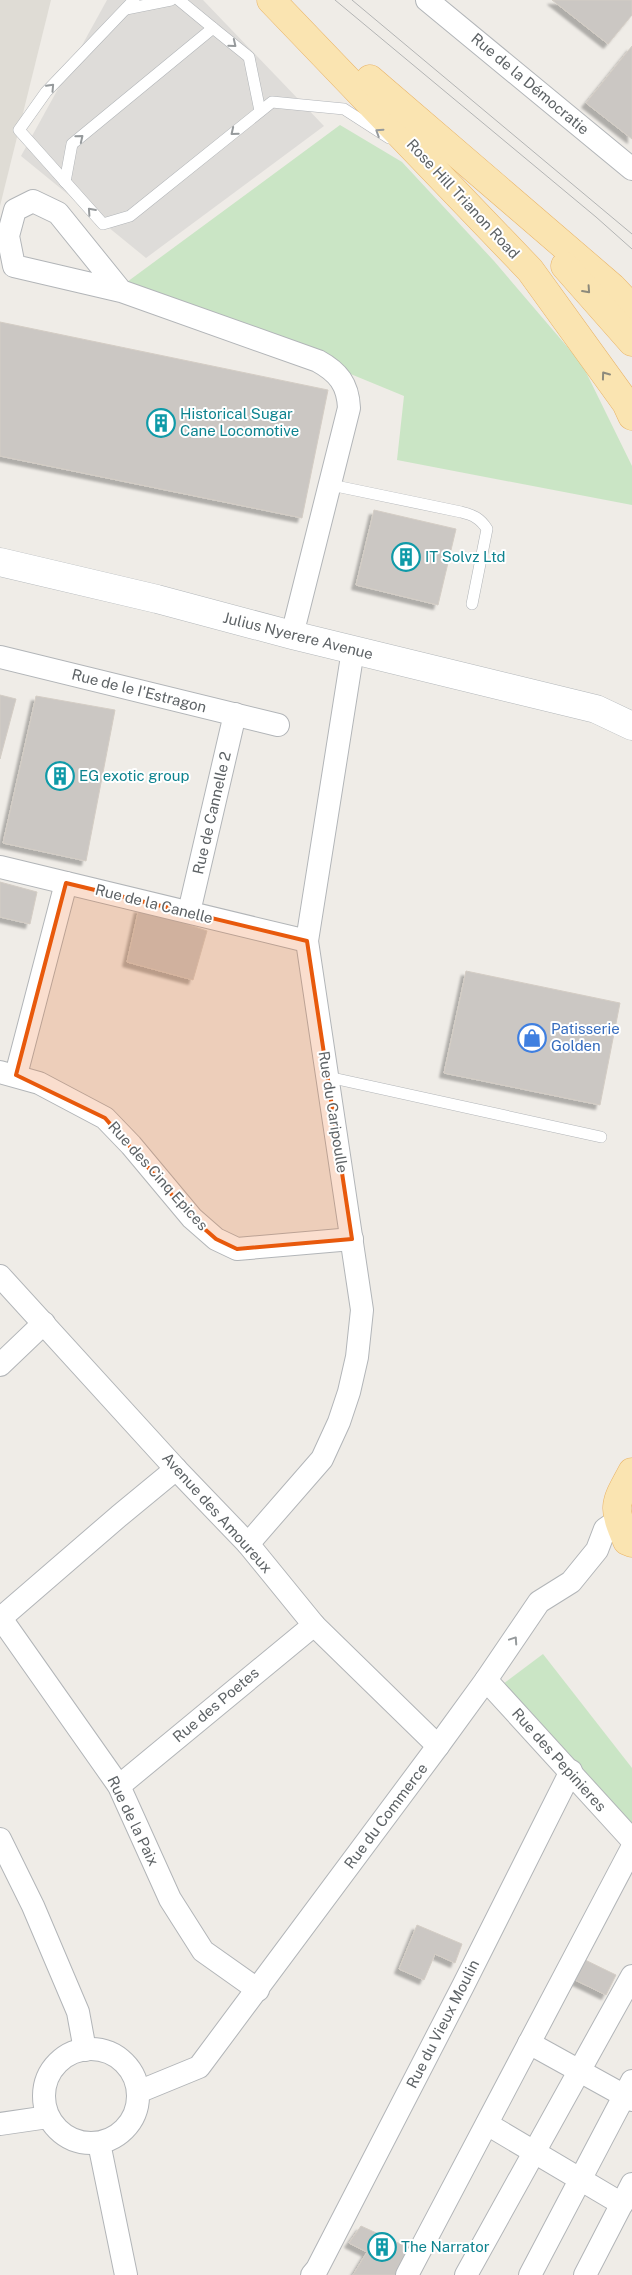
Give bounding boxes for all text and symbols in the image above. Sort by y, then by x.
street label: Rue de la Démocratie [468,30,592,138]
one-way arrow [227,38,237,47]
one-way arrow [45,83,54,92]
one-way arrow [231,126,240,135]
one-way arrow [375,128,384,138]
one-way arrow [74,135,83,143]
street label: Rose Hill Trianon Road [404,135,523,262]
one-way arrow [88,207,97,216]
one-way arrow [581,285,590,294]
one-way arrow [602,371,611,381]
place label: Historical Sugar Cane Locomotive [180,405,299,439]
building icon: Historical Sugar Cane Locomotive [146,408,176,438]
building icon: IT Solvz Ltd [391,542,421,572]
place label: IT Solvz Ltd [425,548,505,565]
street label: Julius Nyerere Avenue [221,609,375,662]
street label: Rue de le I'Estragon [70,666,208,715]
street label: Rue de Cannelle 2 [189,750,234,876]
building icon: EG exotic group [45,761,75,791]
place label: EG exotic group [79,767,190,784]
street label: Rue de la Canelle [94,881,215,926]
place label: Patisserie Golden [551,1020,620,1054]
shop icon: Patisserie Golden [517,1023,547,1053]
street label: Rue du Caripoulle [315,1050,352,1174]
street label: Rue des Cinq Epices [105,1118,212,1234]
street label: Avenue des Amoureux [159,1449,276,1576]
one-way arrow [508,1636,517,1645]
street label: Rue des Poetes [169,1664,262,1745]
street label: Rue des Pepinieres [509,1705,610,1815]
street label: Rue du Commerce [340,1760,431,1872]
street label: Rue de la Paix [104,1773,163,1868]
street label: Rue du Vieux Moulin [403,1957,482,2091]
building icon: The Narrator [367,2232,397,2262]
place label: The Narrator [401,2238,490,2255]

